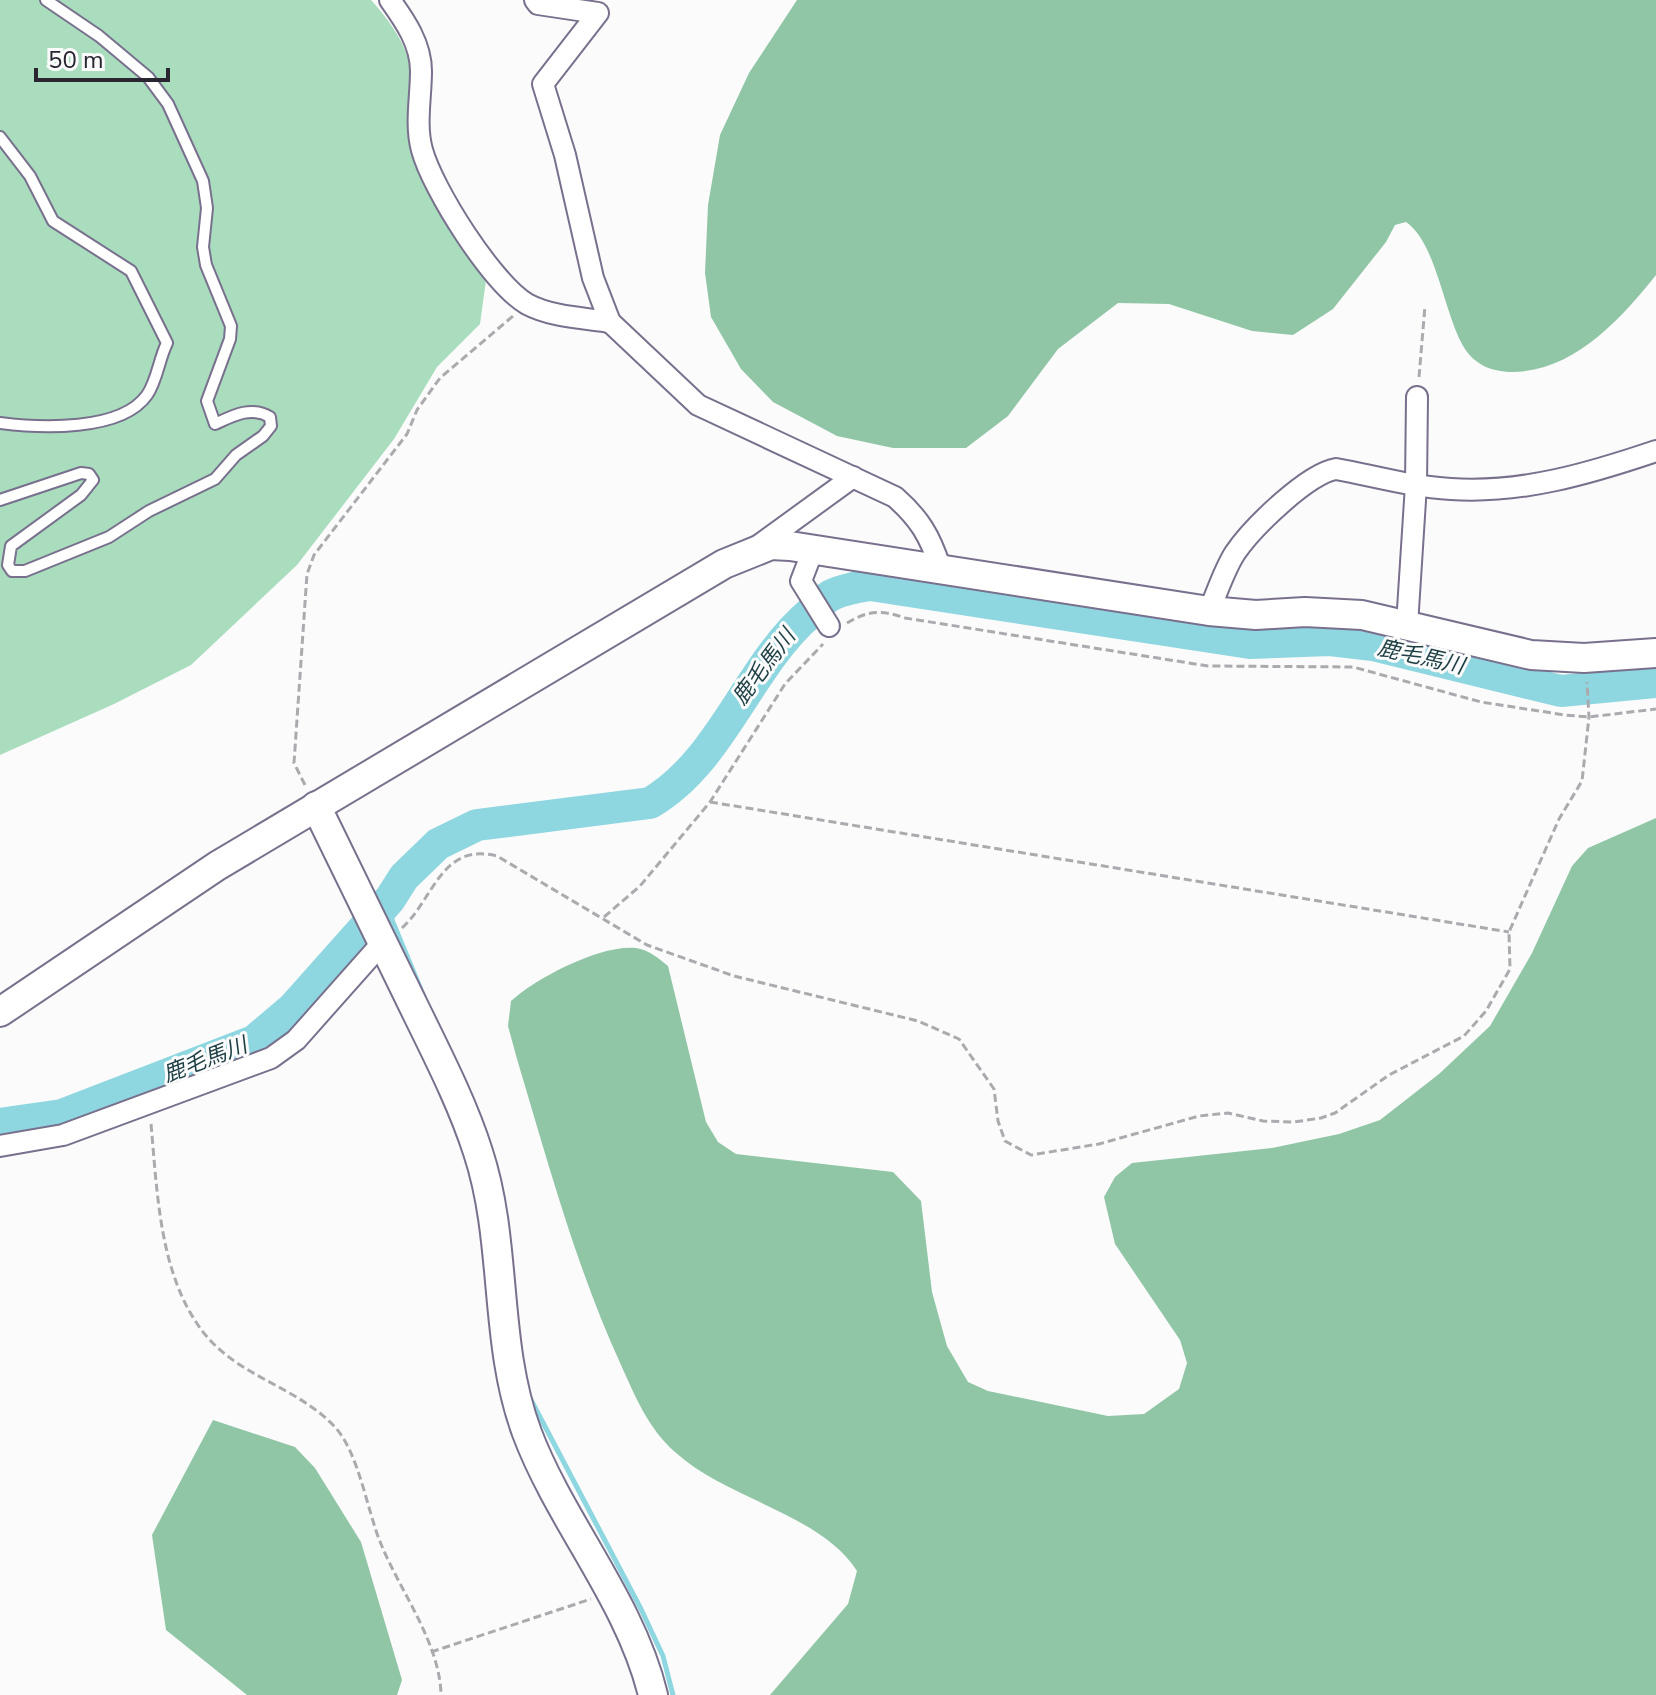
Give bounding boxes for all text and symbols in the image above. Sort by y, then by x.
scale bar [36,32,168,82]
text: 50 m [48,44,104,76]
water label: 鹿毛馬川 [726,621,804,711]
water label: 鹿毛馬川 [1375,632,1469,682]
water label: 鹿毛馬川 [159,1030,253,1090]

